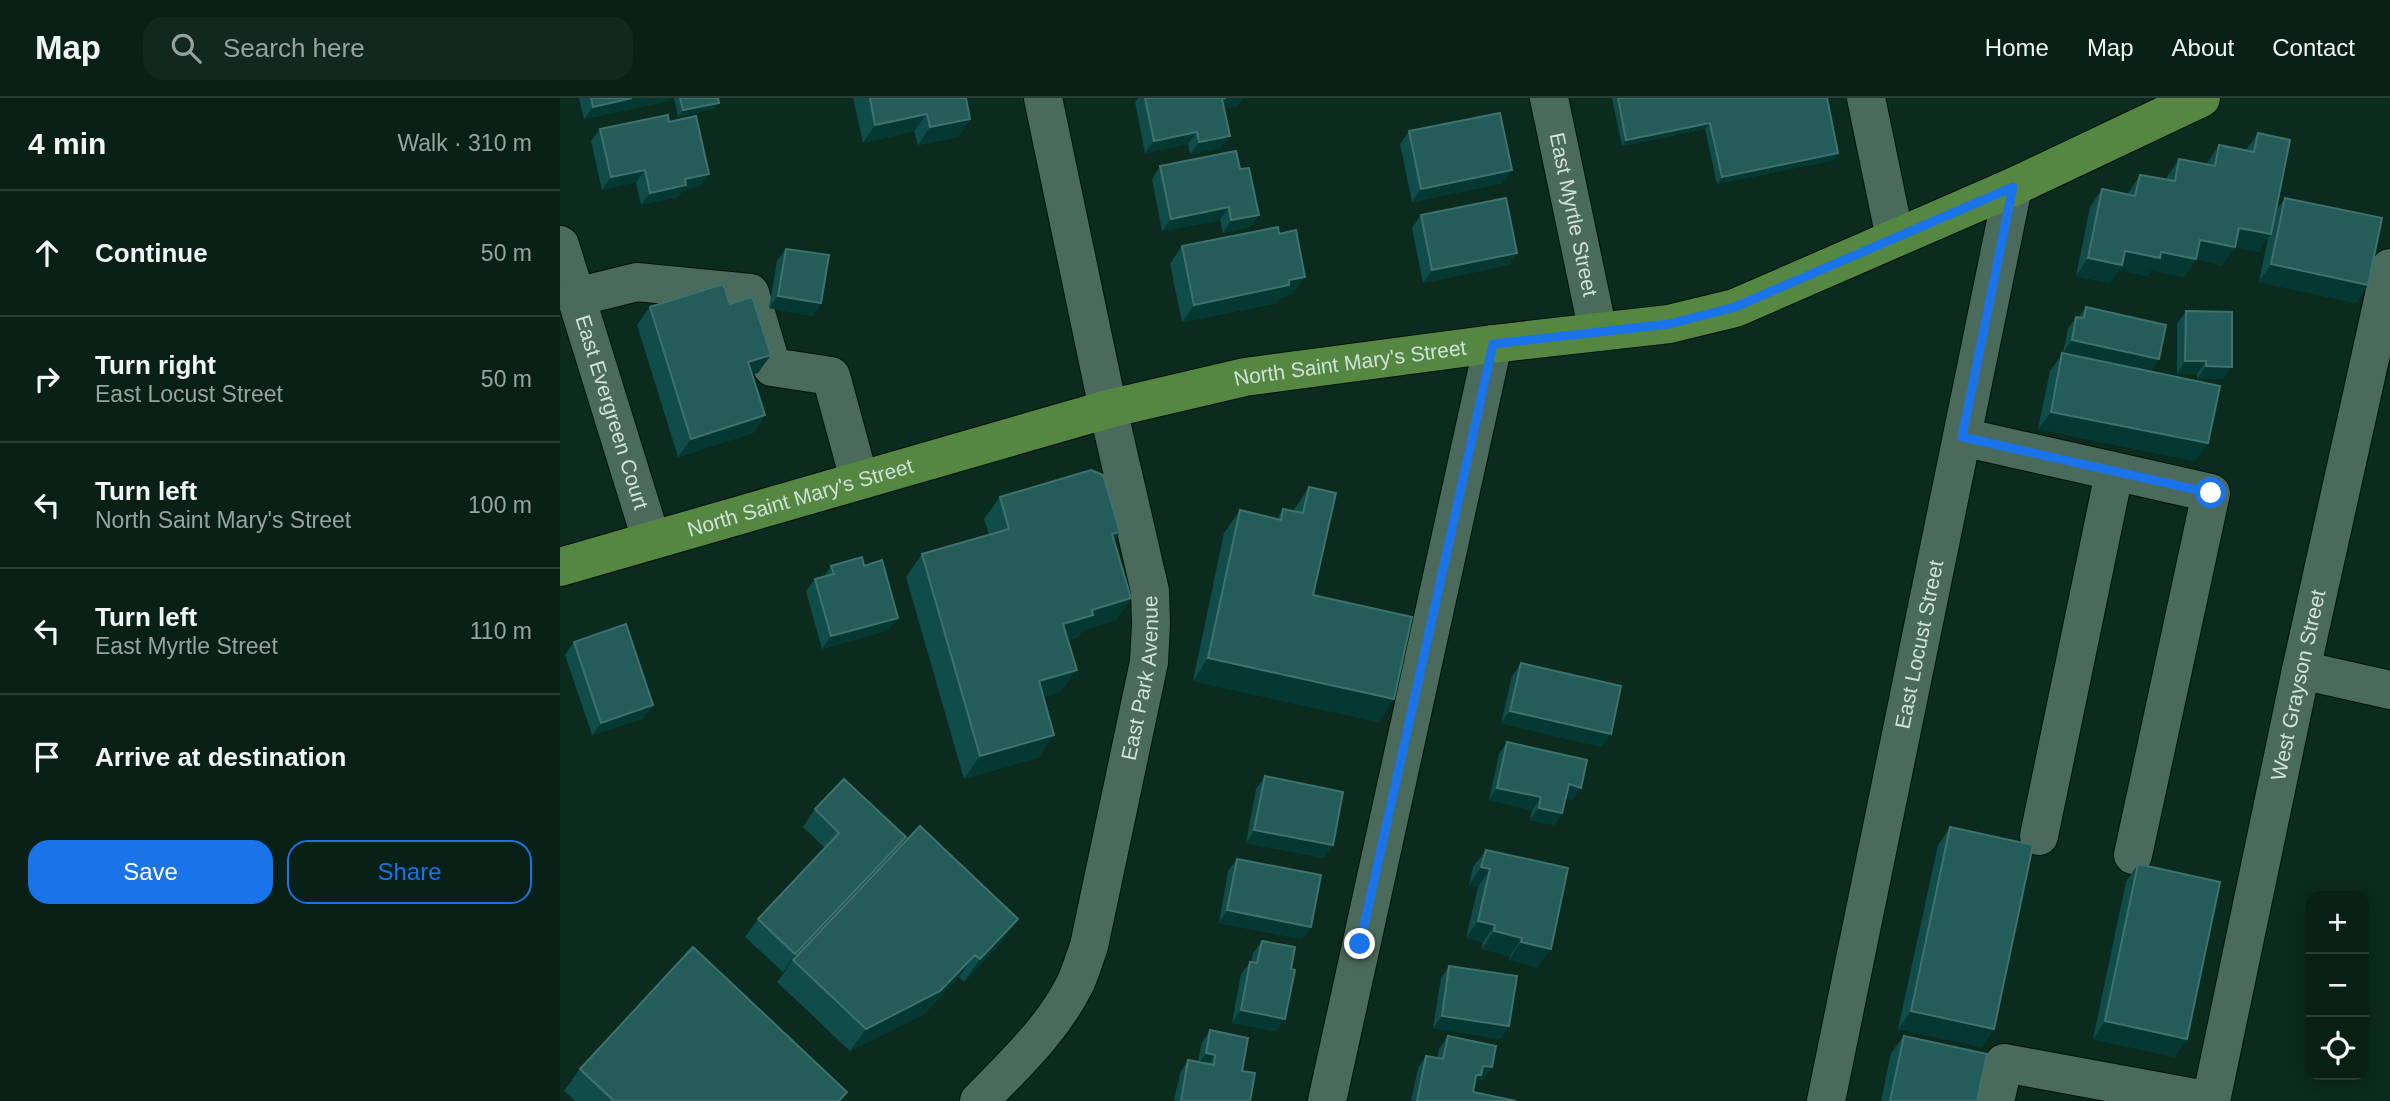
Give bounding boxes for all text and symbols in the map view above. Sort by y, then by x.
search box [143,17,633,80]
text: Map [35,29,101,66]
icon: search [167,29,205,67]
text: Search here [223,33,365,63]
text: Home [1985,34,2049,61]
text: Map [2087,34,2134,61]
text: About [2172,34,2234,61]
text: Contact [2272,34,2355,61]
text: 4 min [28,127,106,160]
text: Walk · 310 m [397,130,532,156]
street label: East Myrtle Street [1546,130,1602,299]
icon: ahead [28,234,66,272]
text: Continue [95,238,208,268]
text: 50 m [481,240,532,266]
street label: East Evergreen Court [571,312,653,512]
street label: North Saint Mary's Street [1231,336,1468,390]
text: Turn right [95,350,216,380]
icon: right [28,360,66,398]
text: 50 m [481,366,532,392]
text: East Locust Street [95,381,283,407]
street label: North Saint Mary's Street [684,454,916,541]
text: Turn left [95,476,197,506]
route start [2195,477,2226,508]
icon: left [28,486,66,524]
text: 100 m [468,492,532,518]
text: North Saint Mary's Street [95,507,351,533]
street label: East Locust Street [1890,558,1947,731]
street label: West Grayson Street [2266,587,2330,782]
street label: East Park Avenue [1117,595,1162,762]
text: Turn left [95,602,197,632]
icon: left [28,612,66,650]
text: 110 m [470,618,532,644]
text: East Myrtle Street [95,633,278,659]
icon: arrive [28,738,66,776]
text: Arrive at destination [95,742,346,772]
button: Save [28,840,273,904]
button: Share [287,840,532,904]
map controls [2306,891,2369,1080]
button: + [2306,891,2369,954]
route end [1344,928,1375,959]
button: − [2306,954,2369,1017]
button: locate [2306,1017,2369,1080]

